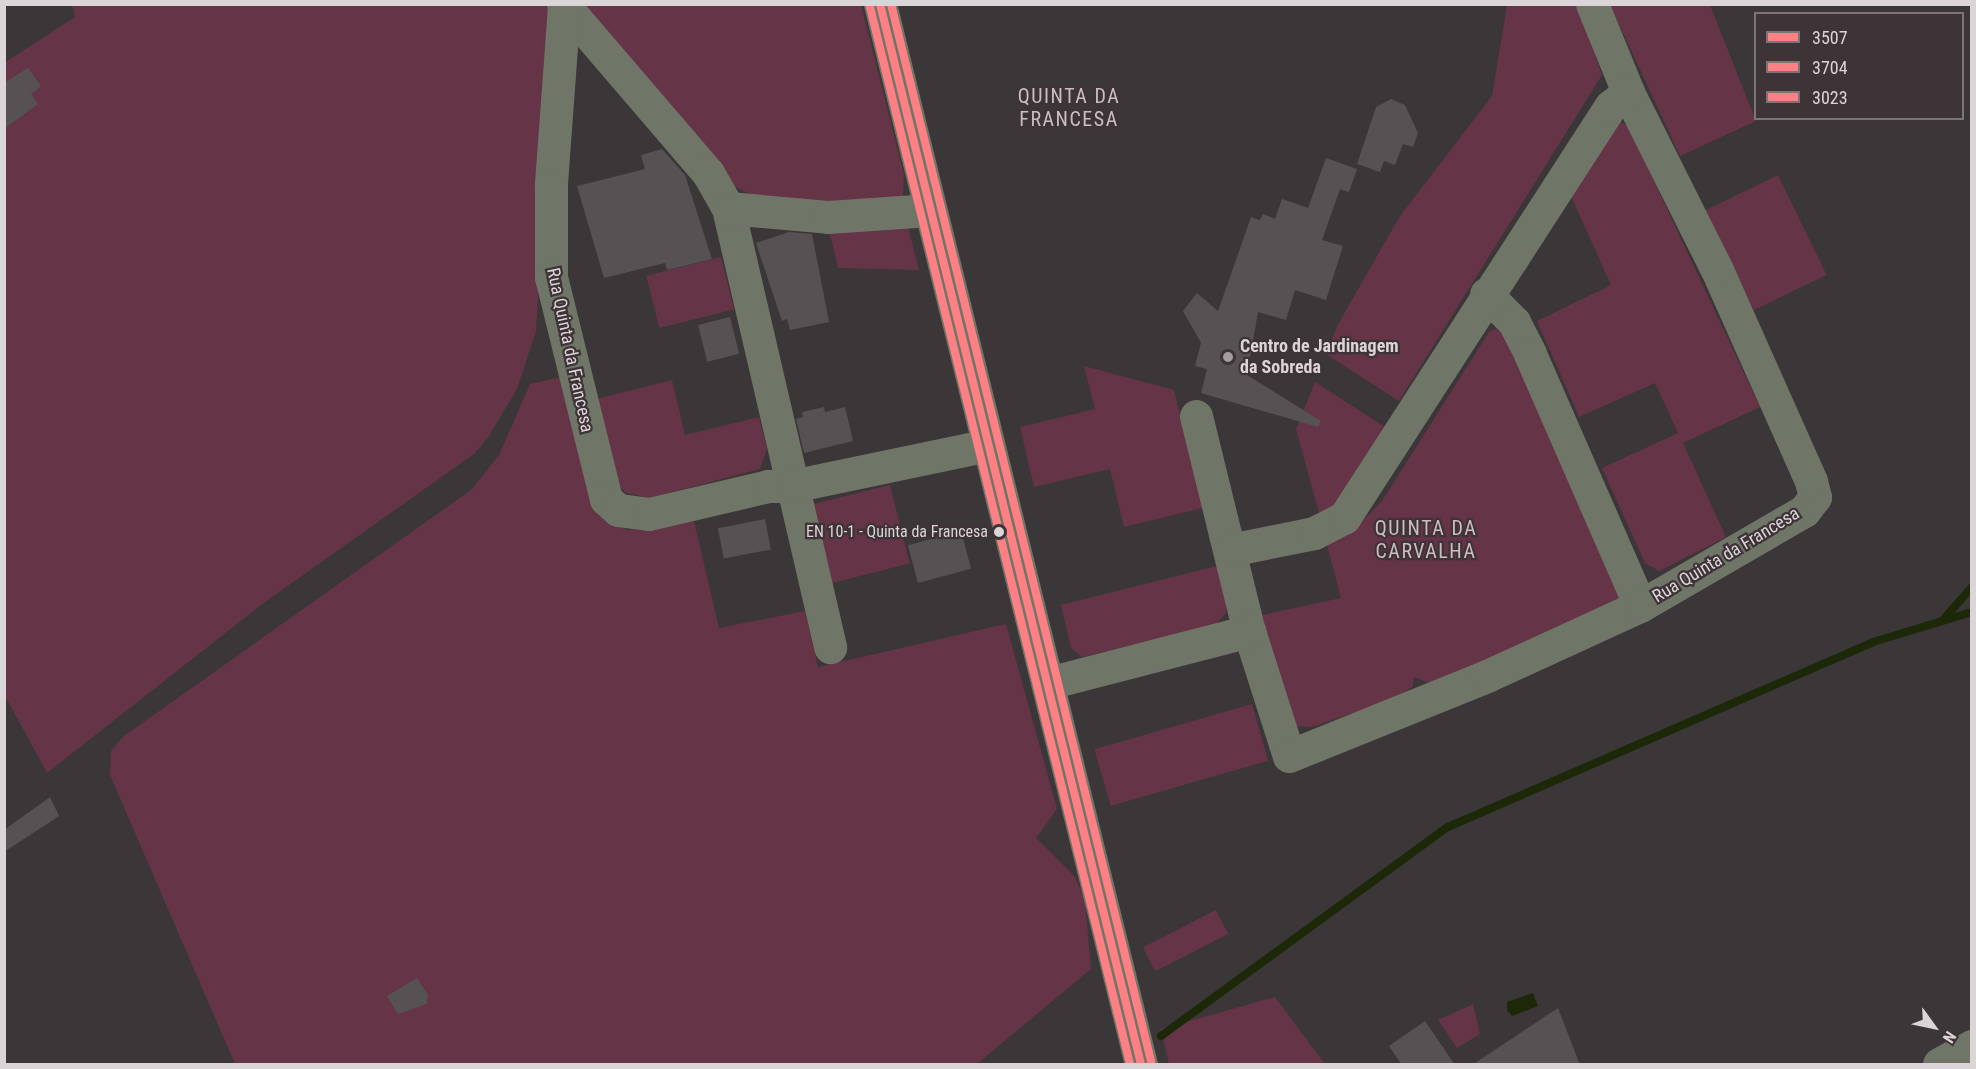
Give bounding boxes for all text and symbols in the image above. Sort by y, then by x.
legend [1754,12,1964,120]
text: 3507 [1812,27,1848,48]
text: 3704 [1812,57,1848,78]
district label: QUINTA DA FRANCESA [1018,85,1120,132]
text: 3023 [1812,87,1848,108]
street label: Rua Quinta da Francesa [542,266,598,434]
place label: Centro de Jardinagem da Sobreda [1240,336,1399,378]
marker: Centro de Jardinagem da Sobreda [1221,350,1235,364]
street label: Rua Quinta da Francesa [1649,503,1803,607]
district label: QUINTA DA CARVALHA [1375,516,1477,563]
place label: EN 10-1 - Quinta da Francesa [806,522,988,542]
marker: EN 10-1 - Quinta da Francesa [993,526,1005,538]
north arrow [1904,997,1964,1057]
text: N [1939,1028,1960,1046]

